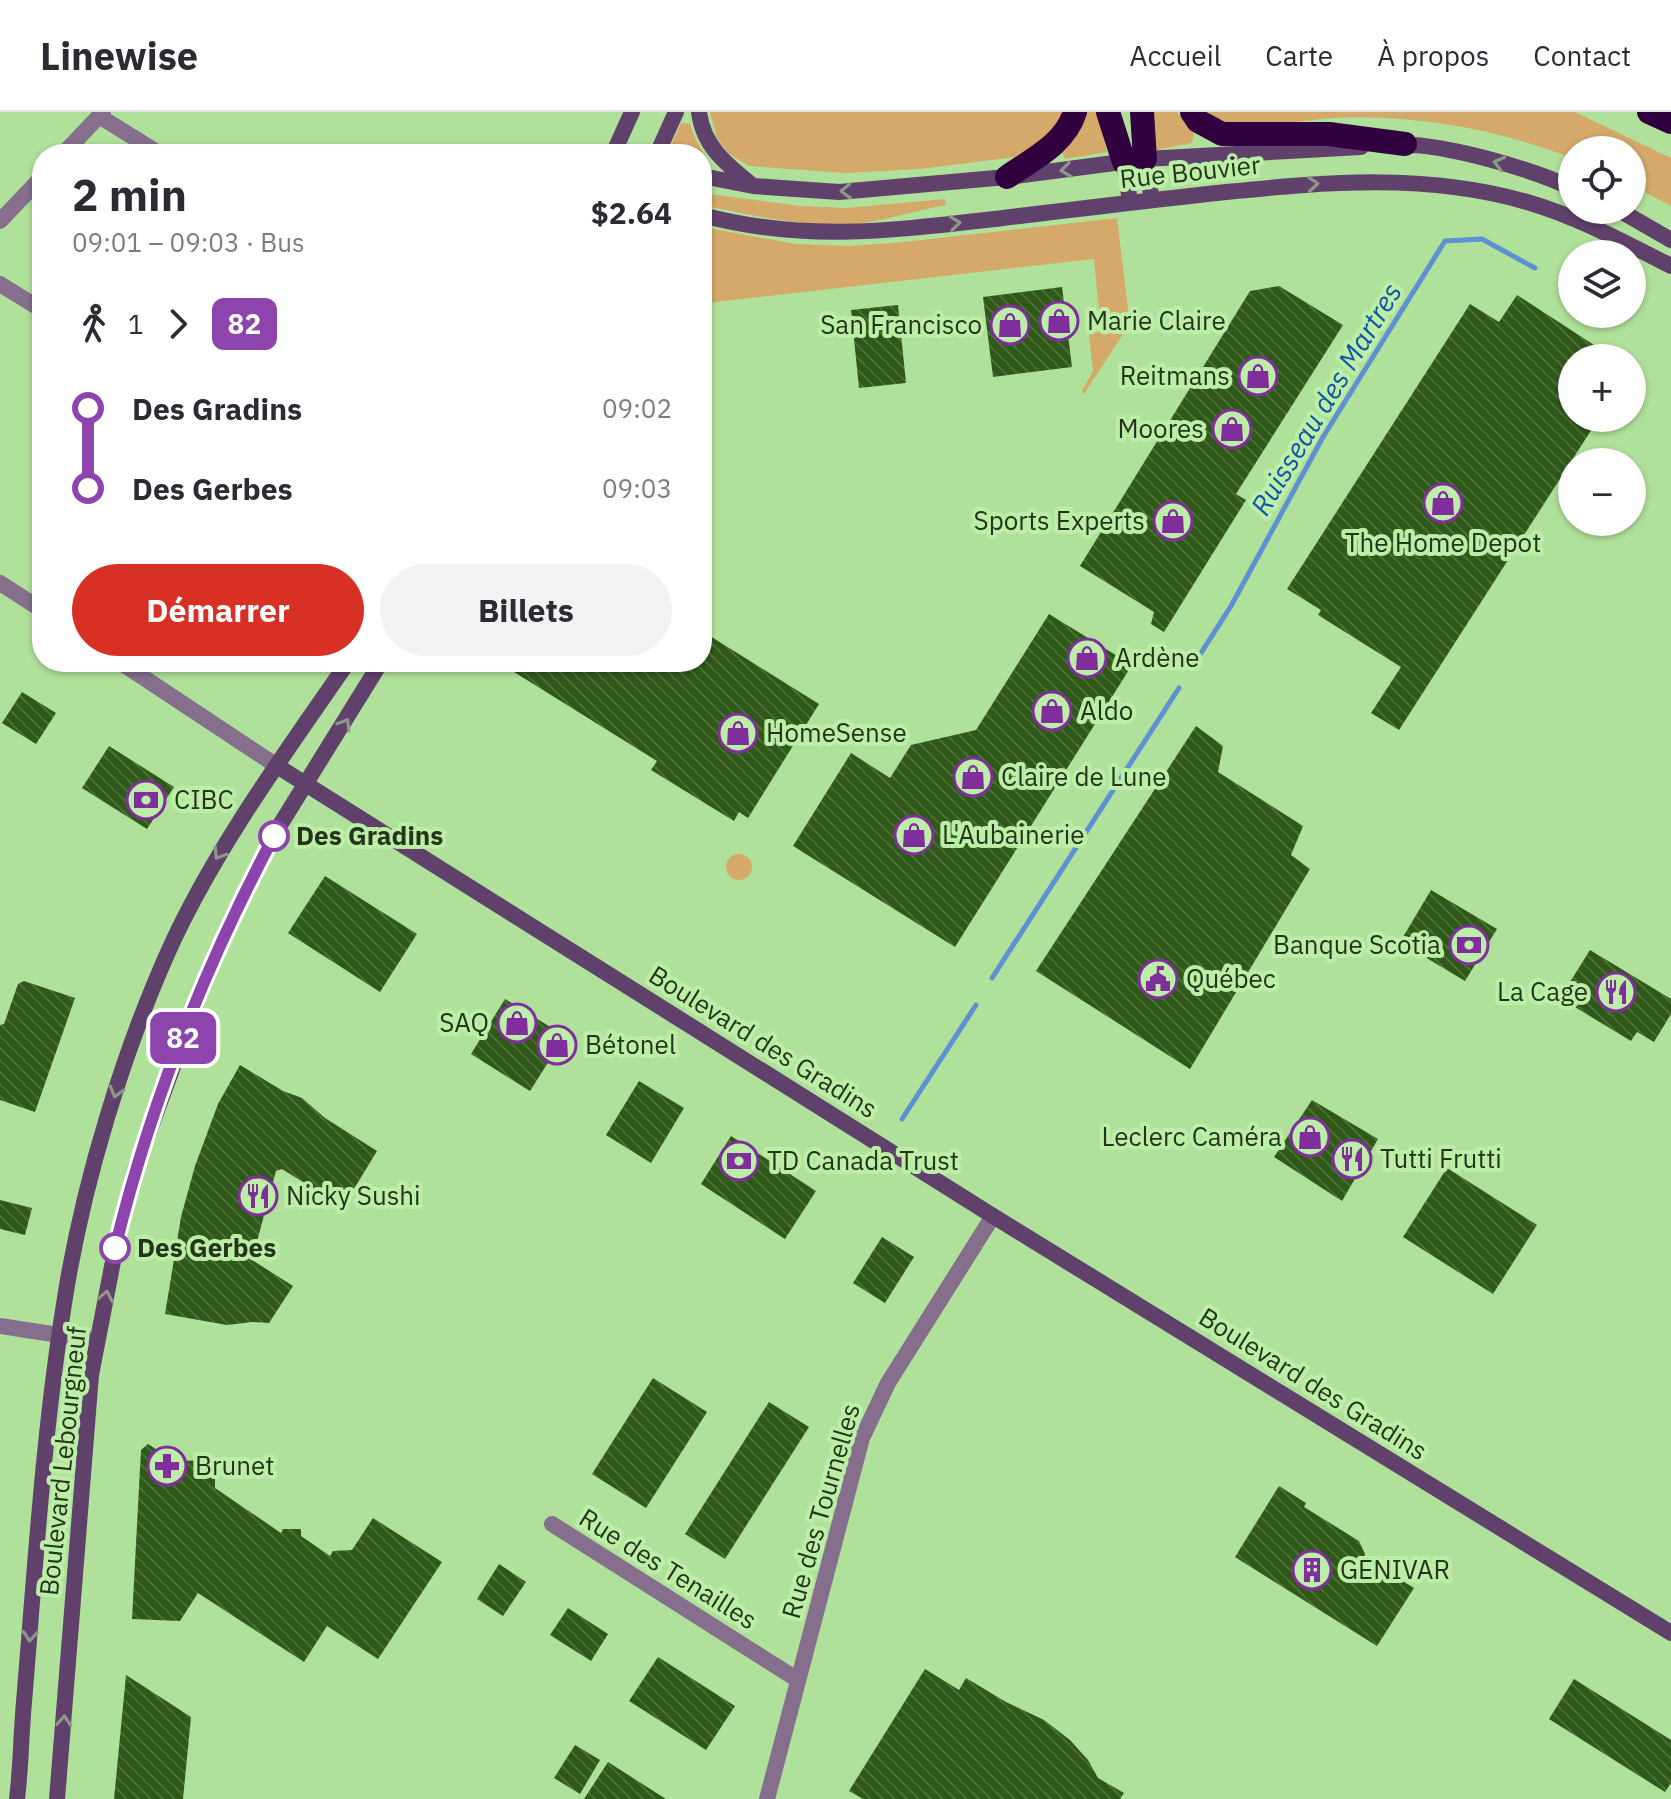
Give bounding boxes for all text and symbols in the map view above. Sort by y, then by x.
text: Linewise [40,31,198,80]
text: Accueil [1129,37,1221,74]
text: Carte [1265,37,1333,74]
text: À propos [1377,37,1489,74]
text: Contact [1533,37,1631,74]
map controls [1558,136,1646,536]
button: locate [1558,136,1646,224]
street label: Rue Bouvier [1118,147,1262,195]
one-way arrow [1492,155,1506,172]
one-way arrow [1059,161,1072,178]
text: 2 min [72,166,187,223]
one-way arrow [1307,176,1320,193]
one-way arrow [839,183,852,200]
text: $2.64 [591,193,672,232]
one-way arrow [949,215,962,232]
text: 09:01 – 09:03 · Bus [72,225,305,259]
button: layers [1558,240,1646,328]
water label: Ruisseau des Martres [1242,276,1410,522]
shop icon: Marie Claire [1038,300,1080,342]
icon: walk [72,302,116,346]
icon: forward [156,302,200,346]
place label: Marie Claire [1087,303,1226,337]
shop icon: San Francisco [989,304,1031,346]
text: 82 [228,305,261,342]
text: 1 [128,307,144,341]
place label: San Francisco [820,307,982,341]
button: + [1558,344,1646,432]
shop icon: Reitmans [1237,355,1279,397]
place label: Reitmans [1120,358,1230,392]
text: Des Gradins [132,389,302,428]
text: 09:02 [602,391,672,425]
shop icon: Moores [1211,408,1253,450]
place label: Moores [1117,411,1204,445]
button: − [1558,448,1646,536]
text: Des Gerbes [132,469,293,508]
text: 09:03 [602,471,672,505]
shop icon: The Home Depot [1422,482,1464,524]
shop icon: Sports Experts [1152,500,1194,542]
place label: Sports Experts [974,503,1145,537]
place label: The Home Depot [1345,525,1541,559]
button: Démarrer [72,564,364,656]
button: Billets [380,564,672,656]
shop icon: Ardène [1066,637,1108,679]
place label: Ardène [1115,640,1199,674]
shop icon: Aldo [1031,690,1073,732]
place label: Aldo [1080,693,1133,727]
shop icon: HomeSense [717,712,759,754]
place label: HomeSense [766,715,907,749]
one-way arrow [335,718,350,733]
shop icon: Claire de Lune [952,756,994,798]
place label: Claire de Lune [1001,759,1167,793]
bank icon: CIBC [125,779,167,821]
place label: CIBC [174,782,234,816]
shop icon: L'Aubainerie [893,814,935,856]
place label: L'Aubainerie [942,817,1084,851]
place label: Des Gradins [296,818,443,852]
marker: Des Gradins [259,821,289,851]
one-way arrow [214,846,229,860]
bank icon: Banque Scotia [1448,924,1490,966]
place label: Banque Scotia [1273,927,1441,961]
street label: Boulevard des Gradins [643,957,884,1125]
public building icon: Québec [1137,958,1179,1000]
place label: Québec [1186,961,1276,995]
restaurant icon: La Cage [1595,971,1637,1013]
place label: La Cage [1497,974,1588,1008]
shop icon: SAQ [496,1002,538,1044]
place label: SAQ [439,1005,489,1039]
line badge: 82 [147,1012,219,1064]
text: 82 [166,1019,200,1056]
shop icon: Bétonel [536,1024,578,1066]
place label: Bétonel [585,1027,676,1061]
one-way arrow [109,1085,125,1099]
shop icon: Leclerc Caméra [1289,1116,1331,1158]
place label: Leclerc Caméra [1102,1119,1282,1153]
restaurant icon: Tutti Frutti [1331,1138,1373,1180]
bank icon: TD Canada Trust [718,1140,760,1182]
place label: Tutti Frutti [1380,1141,1502,1175]
place label: TD Canada Trust [767,1143,959,1177]
restaurant icon: Nicky Sushi [237,1175,279,1217]
place label: Nicky Sushi [286,1178,421,1212]
place label: Des Gerbes [137,1230,276,1264]
marker: Des Gerbes [100,1233,130,1263]
one-way arrow [96,1289,113,1302]
street label: Boulevard des Gradins [1193,1299,1434,1467]
street label: Boulevard Lebourgneuf [31,1324,93,1597]
street label: Rue des Tournelles [773,1399,867,1622]
pharmacy icon: Brunet [146,1445,188,1487]
place label: Brunet [195,1448,274,1482]
street label: Rue des Tenailles [573,1500,764,1636]
building icon: GENIVAR [1291,1549,1333,1591]
place label: GENIVAR [1340,1552,1450,1586]
one-way arrow [22,1630,39,1643]
one-way arrow [55,1714,72,1727]

